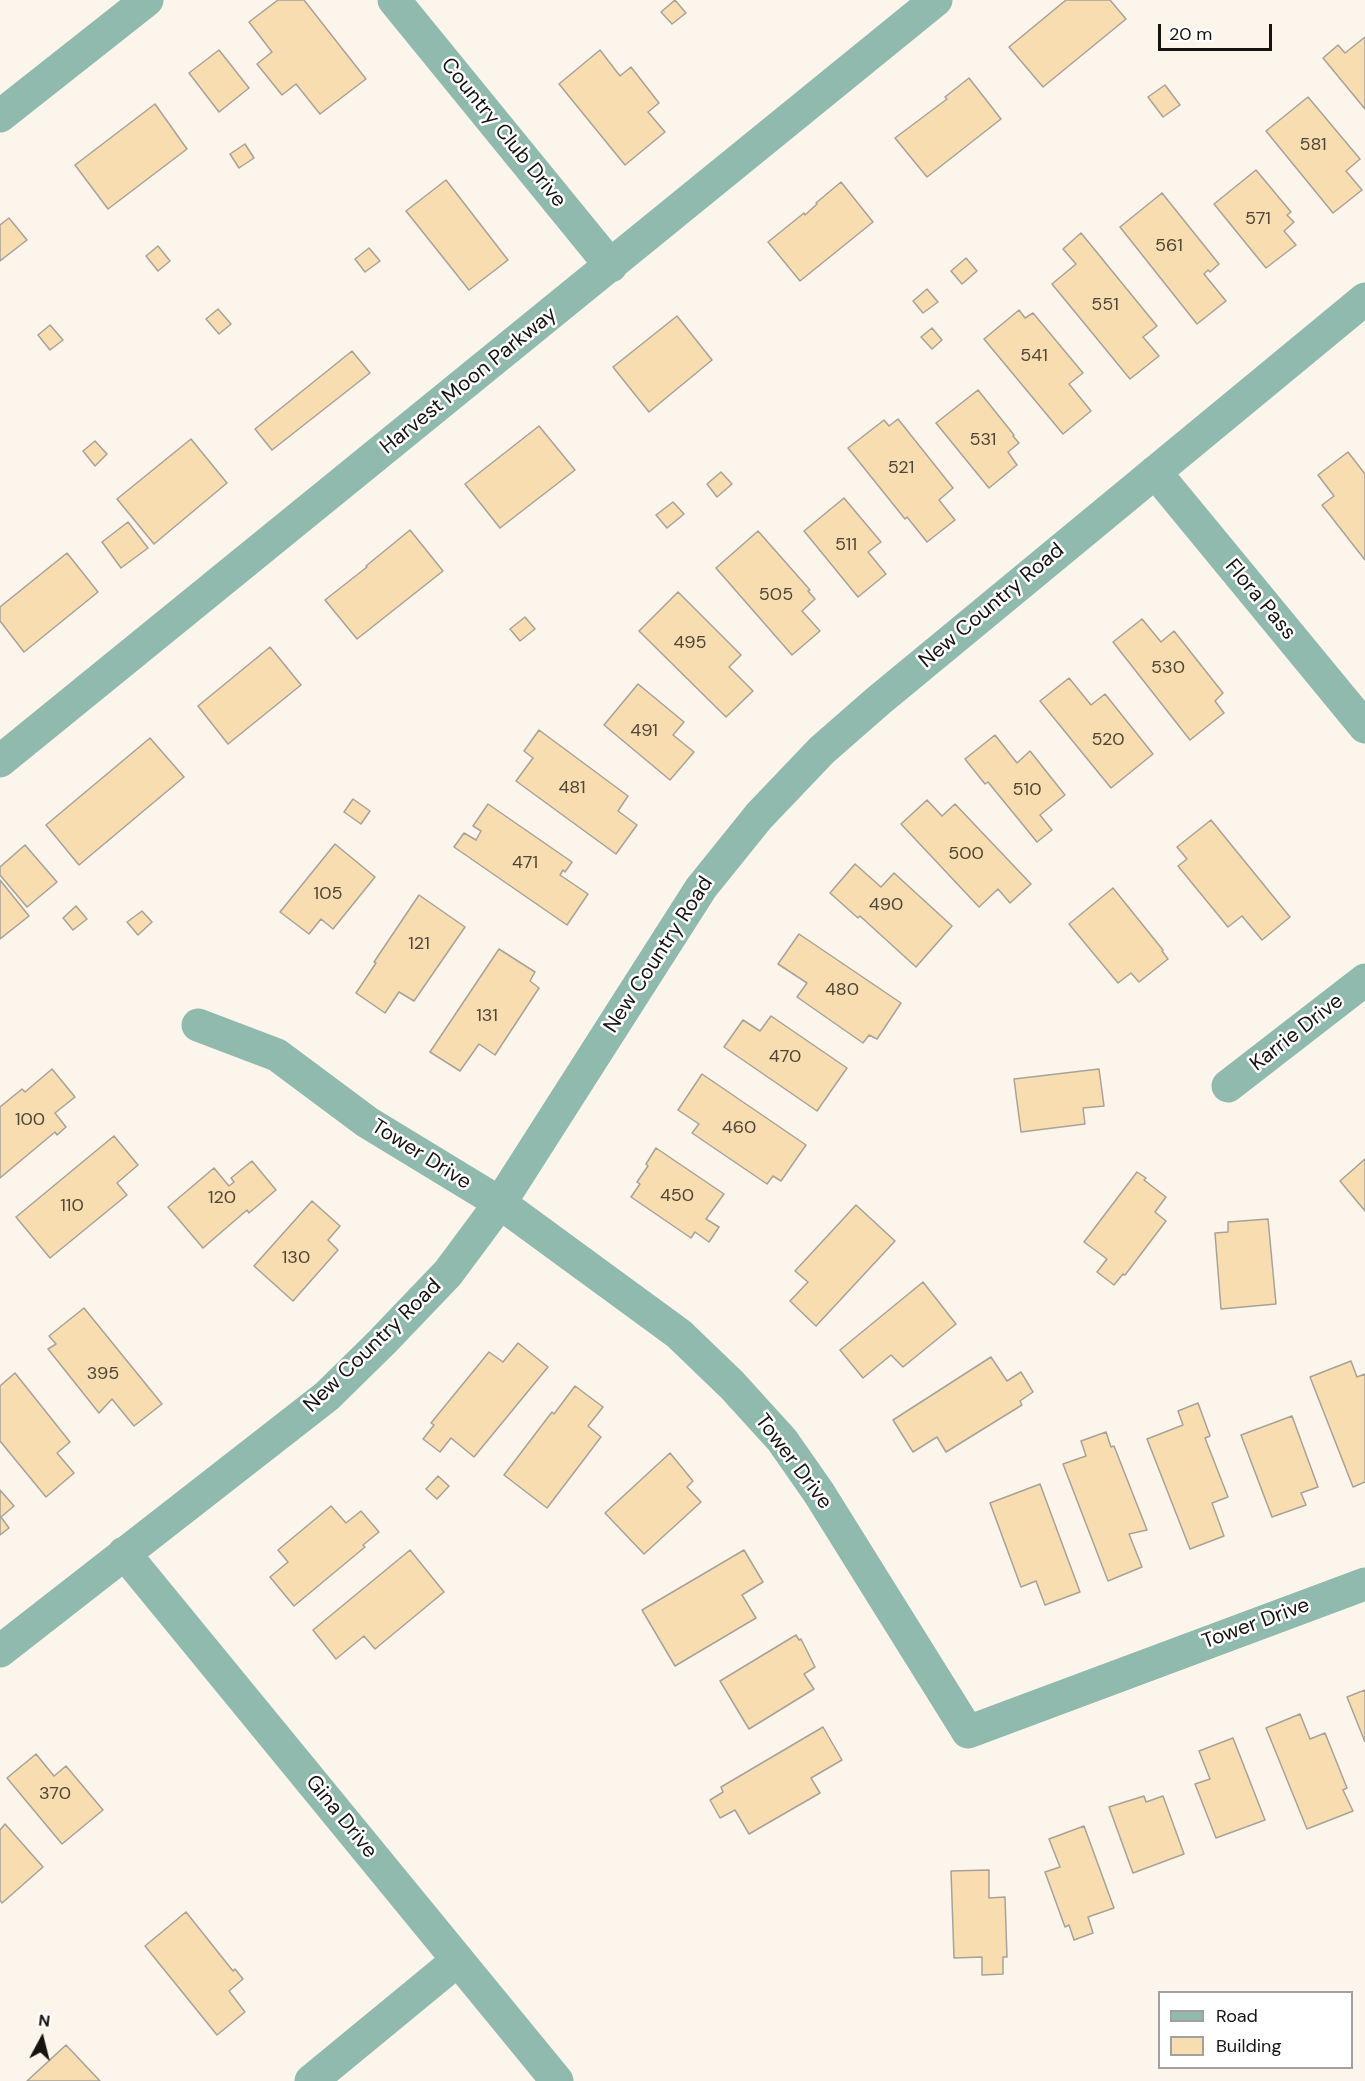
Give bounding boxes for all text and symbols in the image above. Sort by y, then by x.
scale bar [1161,12,1275,50]
text: 20 m [1169,22,1212,46]
street label: Country Club Drive [435,53,571,213]
house number: 581 [1299,134,1327,156]
house number: 571 [1245,208,1271,230]
house number: 561 [1155,235,1183,257]
house number: 551 [1091,294,1119,316]
street label: Harvest Moon Parkway [376,302,562,460]
house number: 541 [1020,345,1048,367]
house number: 531 [970,429,996,451]
house number: 521 [888,457,914,479]
house number: 511 [835,534,857,556]
street label: New Country Road [914,538,1070,674]
street label: Flora Pass [1219,555,1301,645]
house number: 505 [759,584,793,606]
house number: 495 [673,632,707,654]
house number: 530 [1151,657,1185,679]
house number: 491 [630,720,658,742]
house number: 520 [1091,729,1125,751]
house number: 481 [558,777,586,799]
house number: 510 [1013,779,1041,801]
house number: 500 [948,843,984,865]
house number: 471 [512,852,538,874]
street label: New Country Road [599,872,719,1038]
house number: 105 [314,883,342,905]
house number: 490 [869,894,903,916]
house number: 121 [408,933,430,955]
house number: 480 [825,979,859,1001]
street label: Karrie Drive [1245,989,1349,1077]
house number: 131 [476,1005,498,1027]
house number: 470 [769,1046,801,1068]
house number: 100 [15,1109,45,1131]
street label: Tower Drive [367,1114,475,1196]
house number: 460 [722,1117,756,1139]
house number: 450 [660,1185,694,1207]
house number: 120 [208,1187,236,1209]
house number: 110 [60,1195,84,1217]
house number: 130 [282,1247,310,1269]
street label: New Country Road [299,1274,447,1418]
house number: 395 [87,1363,119,1385]
street label: Tower Drive [749,1409,837,1515]
street label: Tower Drive [1199,1593,1313,1655]
street label: Gina Drive [300,1770,382,1864]
house number: 370 [39,1783,71,1805]
legend [1158,1991,1353,2069]
text: Road [1216,2004,1258,2028]
north arrow [12,2009,72,2069]
text: N [37,2010,51,2032]
text: Building [1216,2034,1281,2058]

